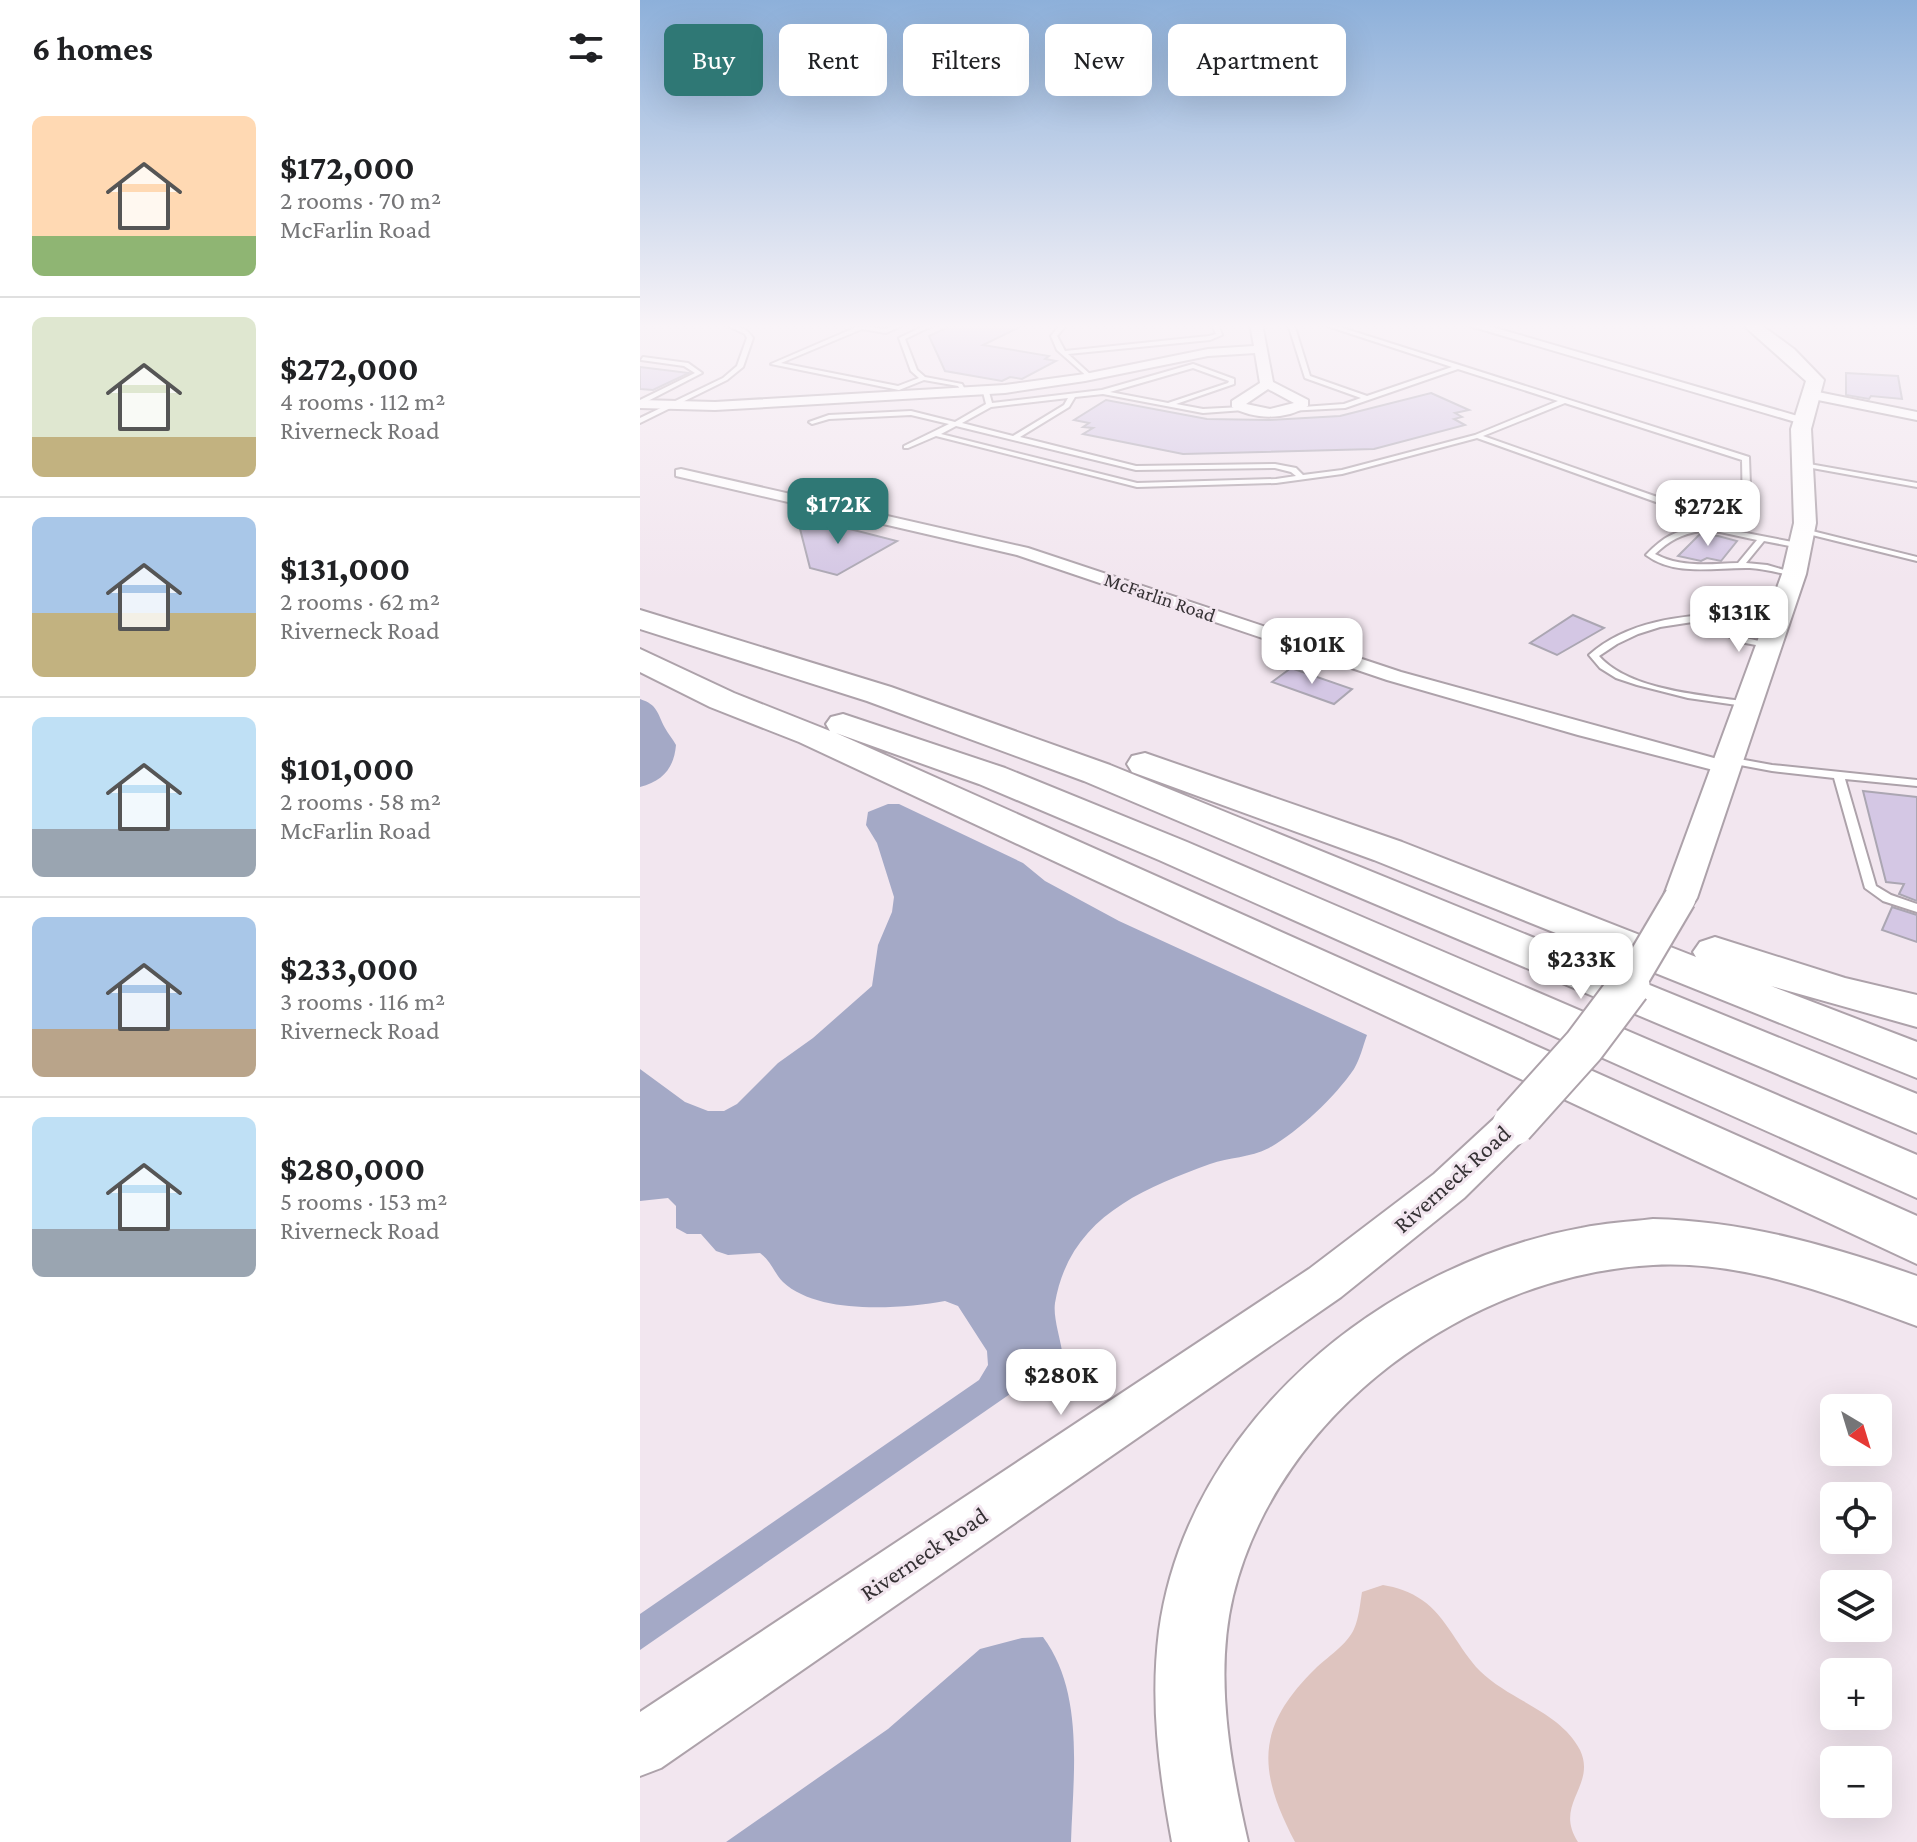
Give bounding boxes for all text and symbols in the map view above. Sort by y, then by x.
chip: Buy [664,24,763,96]
chip: Rent [779,24,887,96]
chip: Filters [903,24,1029,96]
chip: New [1045,24,1152,96]
chip: Apartment [1168,24,1346,96]
icon: filters [564,26,608,70]
text: 6 homes [32,30,153,67]
icon: home [96,148,192,244]
text: $172,000 [280,149,415,186]
text: 2 rooms · 70 m² [280,186,441,215]
text: McFarlin Road [280,215,431,244]
icon: home [96,349,192,445]
text: $272,000 [280,350,419,387]
text: 4 rooms · 112 m² [280,387,445,416]
text: Riverneck Road [280,416,440,445]
pin: $172K [782,478,894,546]
pin: $272K [1652,480,1764,548]
text: $172K [805,489,871,518]
text: $272K [1674,491,1742,520]
icon: home [96,549,192,645]
text: $131,000 [280,550,410,587]
street label: McFarlin Road [1102,568,1219,626]
pin: $131K [1683,586,1795,654]
text: 2 rooms · 62 m² [280,587,440,616]
text: $131K [1708,597,1770,626]
text: Riverneck Road [280,616,440,645]
pin: $101K [1256,618,1368,686]
text: $101K [1280,629,1344,658]
icon: home [96,749,192,845]
text: $101,000 [280,750,414,787]
text: 2 rooms · 58 m² [280,787,441,816]
text: McFarlin Road [280,816,431,845]
pin: $233K [1525,933,1637,1001]
text: $233K [1547,944,1615,973]
icon: home [96,949,192,1045]
text: $233,000 [280,950,418,987]
text: 3 rooms · 116 m² [280,987,445,1016]
text: Riverneck Road [280,1016,440,1045]
street label: Riverneck Road [1388,1119,1516,1238]
icon: home [96,1149,192,1245]
text: $280,000 [280,1150,425,1187]
text: 5 rooms · 153 m² [280,1187,448,1216]
text: Riverneck Road [280,1216,440,1245]
pin: $280K [1005,1349,1117,1417]
text: $280K [1024,1360,1098,1389]
north arrow [1820,1394,1892,1466]
map controls [1820,1394,1892,1818]
button: locate [1820,1482,1892,1554]
street label: Riverneck Road [855,1501,993,1606]
button: layers [1820,1570,1892,1642]
button: + [1820,1658,1892,1730]
button: − [1820,1746,1892,1818]

